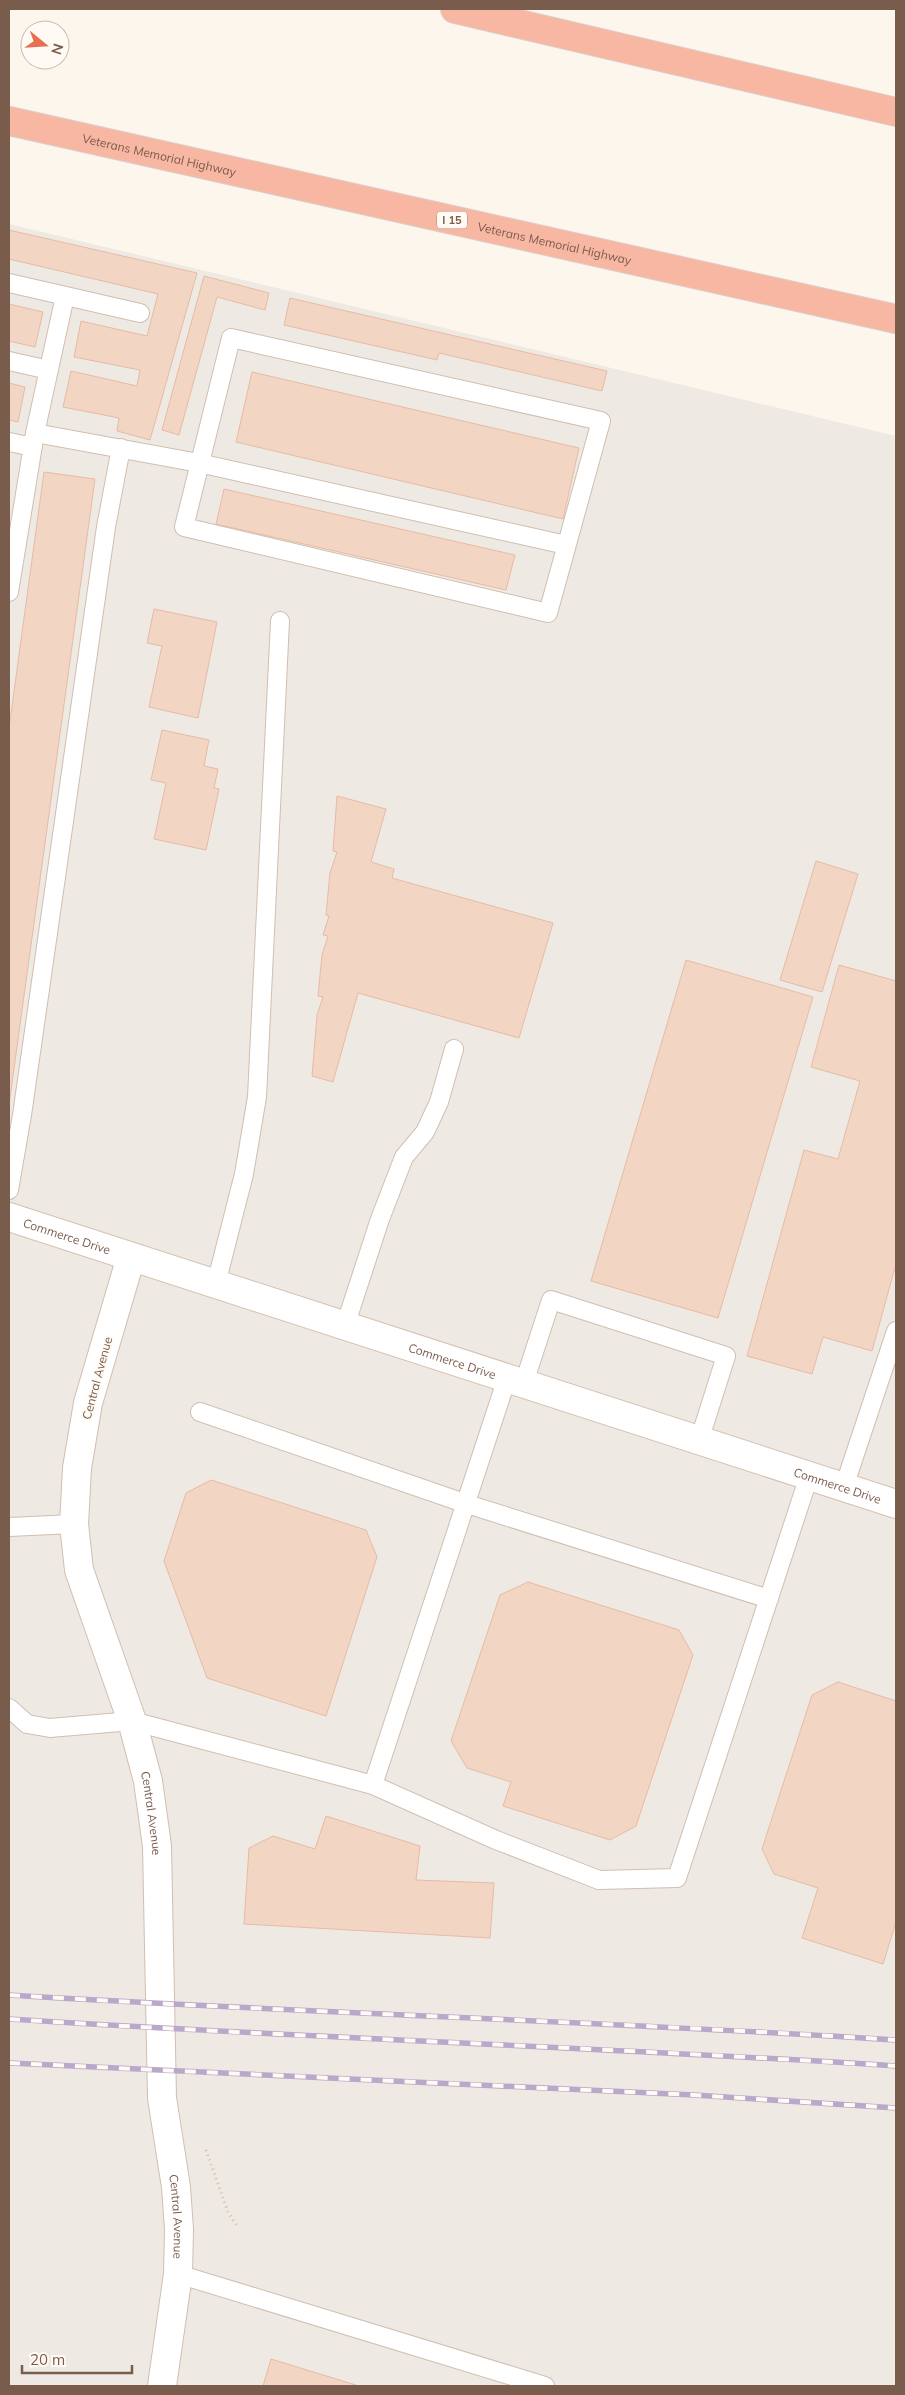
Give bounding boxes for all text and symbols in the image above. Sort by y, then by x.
north arrow [20,20,70,70]
text: N [47,41,68,57]
street label: Veterans Memorial Highway [81,130,238,179]
road number: I 15 [437,212,467,228]
street label: Veterans Memorial Highway [476,218,634,267]
street label: Commerce Drive [21,1215,113,1257]
street label: Central Avenue [79,1335,115,1421]
street label: Commerce Drive [407,1339,498,1382]
street label: Commerce Drive [792,1464,883,1506]
street label: Central Avenue [138,1769,165,1855]
street label: Central Avenue [167,2173,187,2259]
scale bar [22,2342,132,2374]
text: 20 m [30,2350,65,2369]

